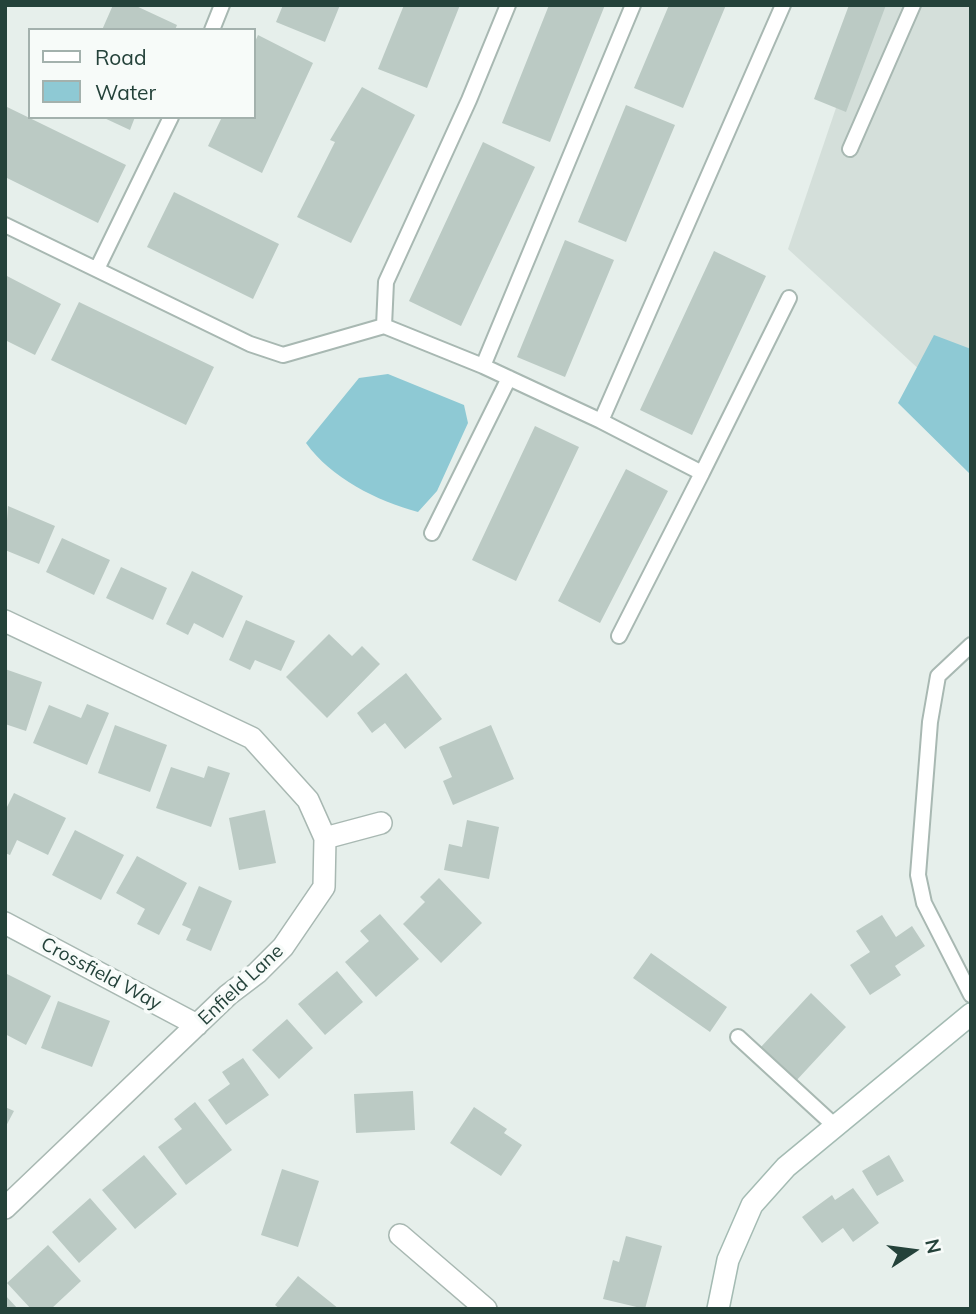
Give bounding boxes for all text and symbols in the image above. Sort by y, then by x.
legend [28,28,256,119]
text: Road [95,44,146,70]
text: Water [95,79,156,105]
street label: Crossfield Way [37,933,165,1015]
street label: Enfield Lane [194,940,288,1030]
north arrow [878,1216,948,1286]
text: N [920,1237,947,1256]

